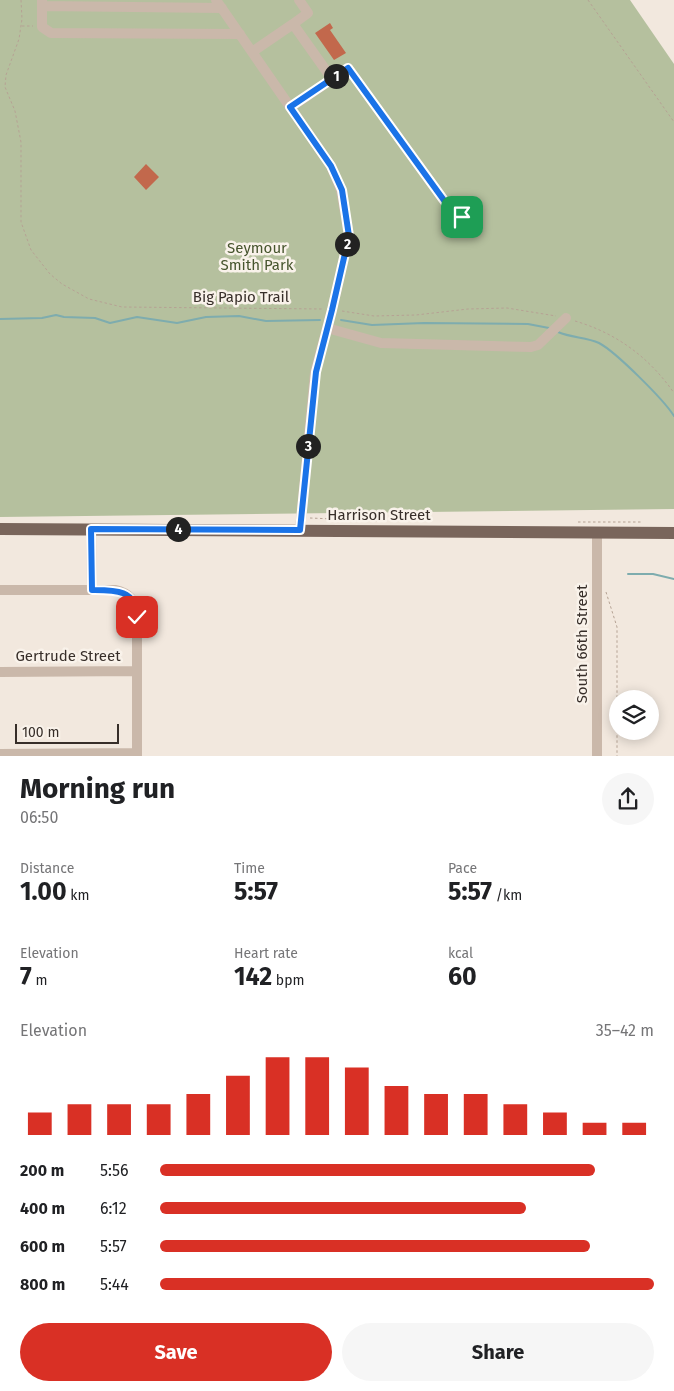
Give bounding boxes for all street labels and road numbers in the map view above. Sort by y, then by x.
street label: Big Papio Trail [193,288,290,306]
street label: Harrison Street [327,506,431,524]
street label: South 66th Street [573,584,591,703]
street label: Gertrude Street [15,647,121,665]

